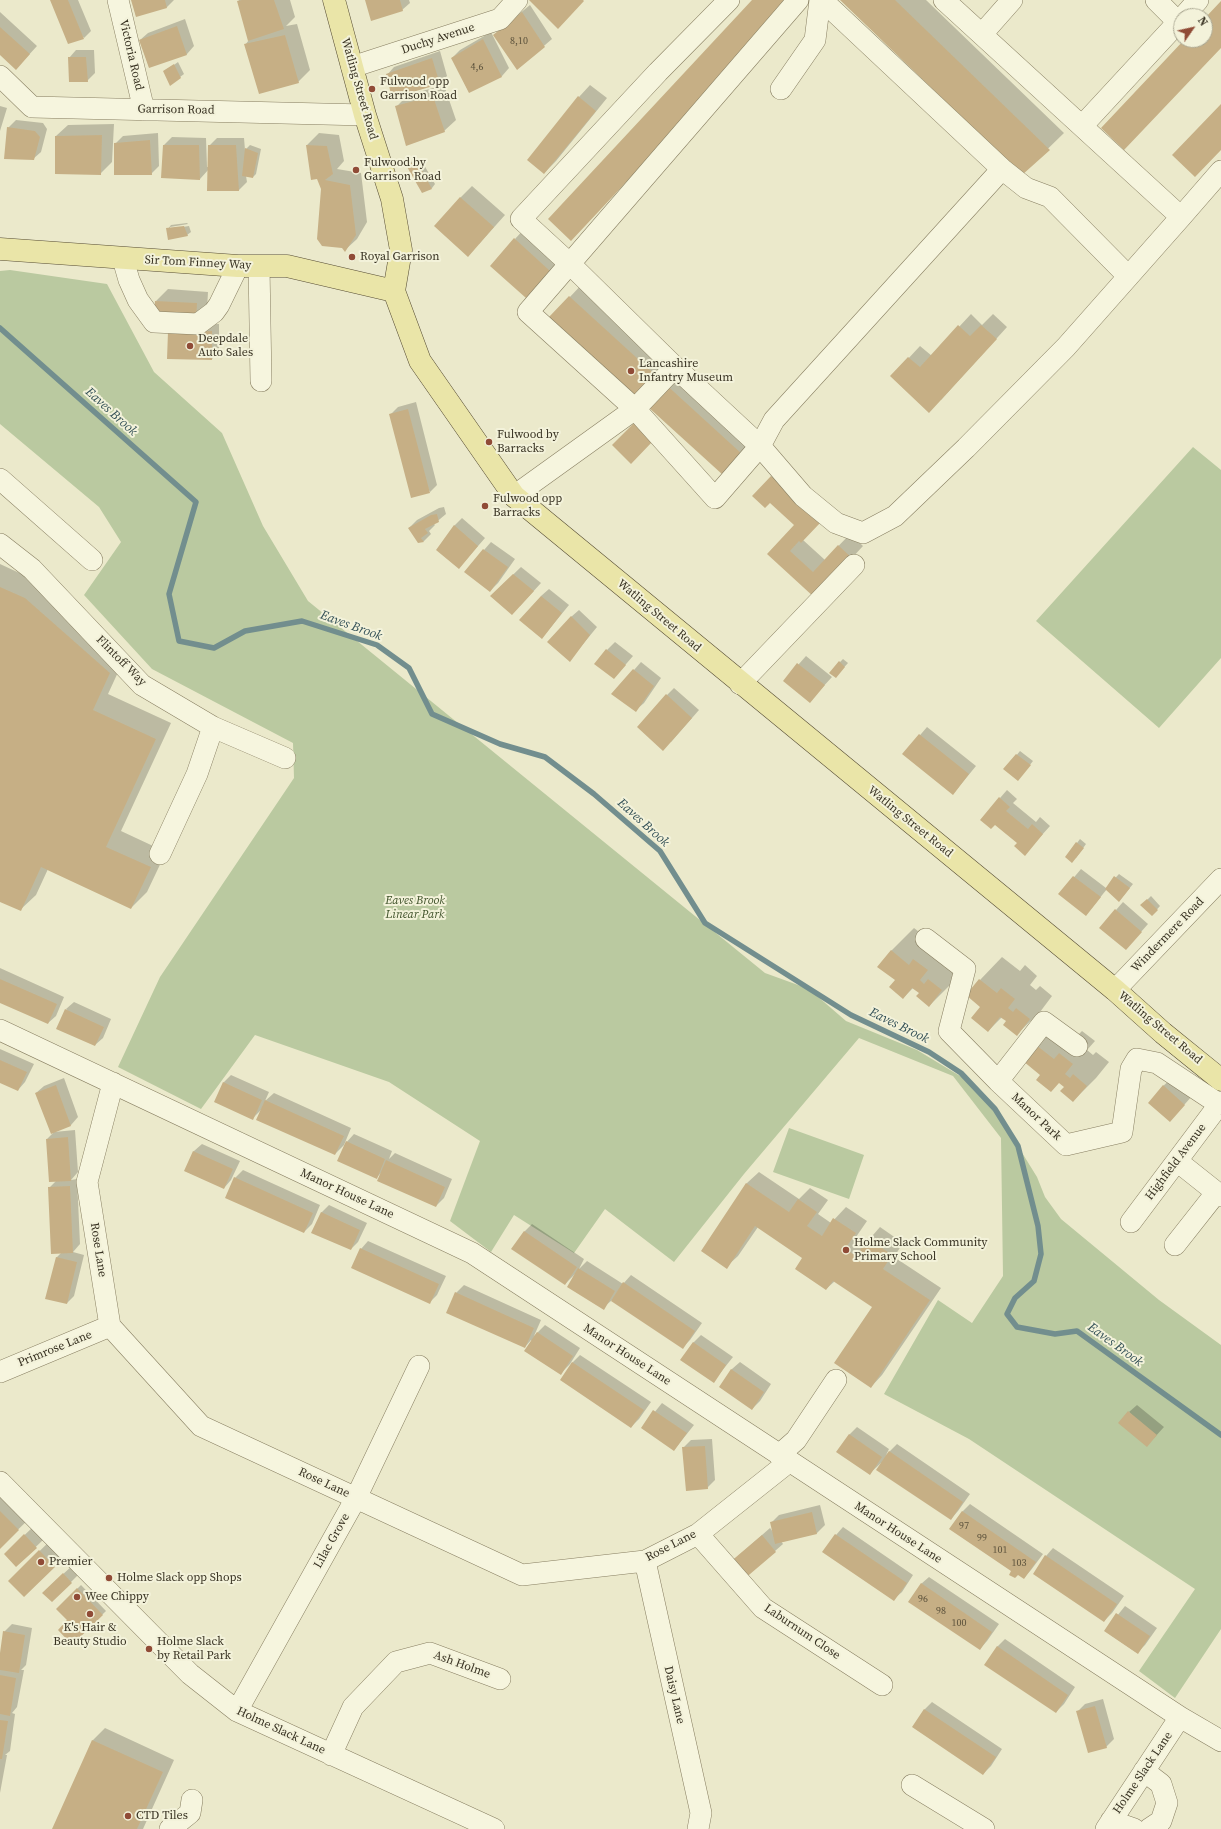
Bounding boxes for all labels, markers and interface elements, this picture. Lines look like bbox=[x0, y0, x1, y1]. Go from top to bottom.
north arrow bbox=[1173, 8, 1213, 48]
text: N bbox=[1194, 14, 1211, 29]
street label: Victoria Road bbox=[116, 18, 146, 92]
street label: Duchy Avenue bbox=[399, 20, 477, 58]
house number: 8,10 bbox=[510, 35, 528, 47]
street label: Watling Street Road bbox=[338, 36, 380, 142]
house number: 4,6 bbox=[471, 61, 483, 73]
place label: Fulwood opp Garrison Road bbox=[380, 75, 457, 103]
marker: Fulwood opp Garrison Road bbox=[367, 84, 377, 94]
street label: Garrison Road bbox=[137, 102, 215, 118]
place label: Fulwood by Garrison Road bbox=[364, 156, 441, 184]
marker: Fulwood by Garrison Road bbox=[351, 165, 361, 175]
place label: Royal Garrison bbox=[360, 250, 440, 264]
marker: Royal Garrison bbox=[347, 252, 357, 262]
street label: Sir Tom Finney Way bbox=[144, 253, 252, 273]
place label: Deepdale Auto Sales bbox=[198, 332, 253, 360]
marker: Deepdale Auto Sales bbox=[185, 341, 195, 351]
place label: Lancashire Infantry Museum bbox=[639, 357, 733, 385]
marker: Lancashire Infantry Museum bbox=[626, 366, 636, 376]
water label: Eaves Brook bbox=[82, 385, 140, 439]
place label: Fulwood by Barracks bbox=[497, 428, 559, 456]
marker: Fulwood by Barracks bbox=[484, 437, 494, 447]
place label: Fulwood opp Barracks bbox=[493, 492, 562, 520]
marker: Fulwood opp Barracks bbox=[480, 501, 490, 511]
street label: Watling Street Road bbox=[614, 577, 704, 655]
water label: Eaves Brook bbox=[318, 608, 384, 644]
street label: Flintoff Way bbox=[93, 633, 149, 689]
street label: Watling Street Road bbox=[865, 783, 955, 861]
water label: Eaves Brook bbox=[614, 796, 672, 850]
park label: Eaves Brook Linear Park bbox=[385, 894, 445, 922]
street label: Windermere Road bbox=[1129, 895, 1207, 975]
street label: Watling Street Road bbox=[1115, 989, 1205, 1067]
water label: Eaves Brook bbox=[867, 1005, 931, 1047]
street label: Manor Park bbox=[1008, 1090, 1064, 1144]
street label: Highfield Avenue bbox=[1143, 1121, 1209, 1203]
street label: Manor House Lane bbox=[298, 1166, 396, 1222]
street label: Rose Lane bbox=[87, 1222, 109, 1278]
place label: Holme Slack Community Primary School bbox=[854, 1236, 987, 1264]
marker: Holme Slack Community Primary School bbox=[841, 1245, 851, 1255]
water label: Eaves Brook bbox=[1084, 1320, 1146, 1370]
street label: Manor House Lane bbox=[580, 1321, 674, 1389]
street label: Primrose Lane bbox=[16, 1328, 94, 1370]
street label: Rose Lane bbox=[296, 1465, 352, 1501]
street label: Manor House Lane bbox=[851, 1499, 945, 1567]
street label: Lilac Grove bbox=[311, 1511, 353, 1571]
house number: 97 bbox=[959, 1520, 969, 1532]
street label: Rose Lane bbox=[643, 1527, 699, 1565]
house number: 99 bbox=[977, 1532, 987, 1544]
house number: 101 bbox=[993, 1544, 1007, 1556]
place label: Premier bbox=[49, 1555, 93, 1569]
marker: Premier bbox=[36, 1557, 46, 1567]
house number: 103 bbox=[1012, 1557, 1026, 1569]
place label: Holme Slack opp Shops bbox=[117, 1571, 242, 1585]
marker: Holme Slack opp Shops bbox=[104, 1573, 114, 1583]
place label: Wee Chippy bbox=[85, 1590, 149, 1604]
marker: Wee Chippy bbox=[72, 1592, 82, 1602]
house number: 96 bbox=[918, 1593, 928, 1605]
street label: Laburnum Close bbox=[761, 1601, 843, 1663]
house number: 98 bbox=[936, 1605, 946, 1617]
marker: K's Hair & Beauty Studio bbox=[85, 1609, 95, 1619]
house number: 100 bbox=[952, 1617, 966, 1629]
place label: K's Hair & Beauty Studio bbox=[53, 1621, 127, 1649]
place label: Holme Slack by Retail Park bbox=[157, 1635, 231, 1663]
marker: Holme Slack by Retail Park bbox=[144, 1644, 154, 1654]
street label: Ash Holme bbox=[432, 1648, 492, 1682]
street label: Daisy Lane bbox=[660, 1665, 688, 1725]
street label: Holme Slack Lane bbox=[234, 1704, 328, 1758]
street label: Holme Slack Lane bbox=[1110, 1729, 1176, 1817]
place label: CTD Tiles bbox=[136, 1809, 188, 1823]
marker: CTD Tiles bbox=[123, 1811, 133, 1821]

